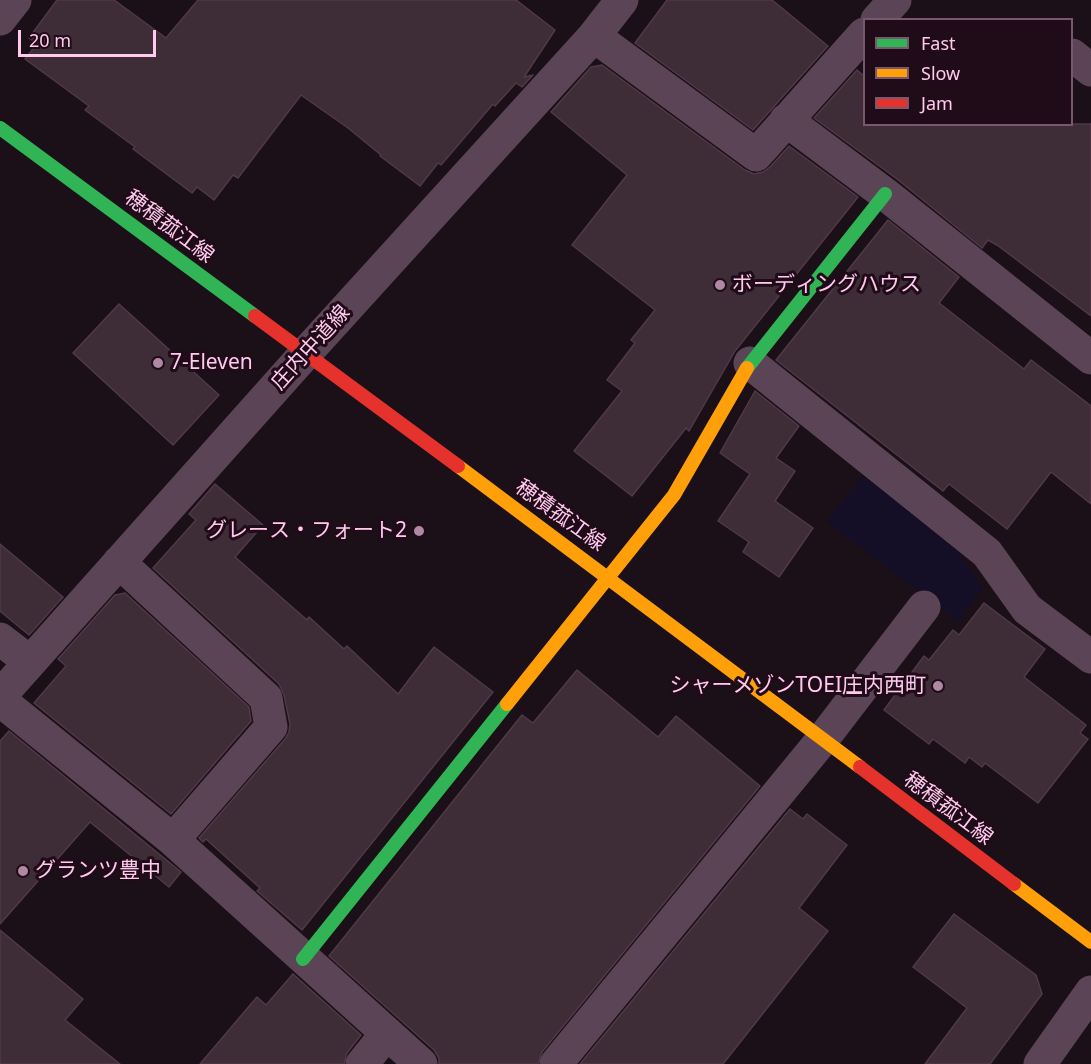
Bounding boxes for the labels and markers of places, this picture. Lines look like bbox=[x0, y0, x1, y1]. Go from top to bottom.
place label: ボーディングハウス bbox=[732, 272, 921, 298]
marker: ボーディングハウス bbox=[713, 278, 727, 292]
place label: 7-Eleven bbox=[170, 350, 253, 376]
marker: 7-Eleven bbox=[151, 356, 165, 370]
place label: グレース・フォート2 bbox=[206, 518, 407, 544]
marker: グレース・フォート2 bbox=[412, 524, 426, 538]
place label: シャーメゾンTOEI庄内西町 bbox=[670, 673, 926, 699]
marker: シャーメゾンTOEI庄内西町 bbox=[931, 679, 945, 693]
place label: グランツ豊中 bbox=[35, 858, 161, 884]
marker: グランツ豊中 bbox=[16, 864, 30, 878]

